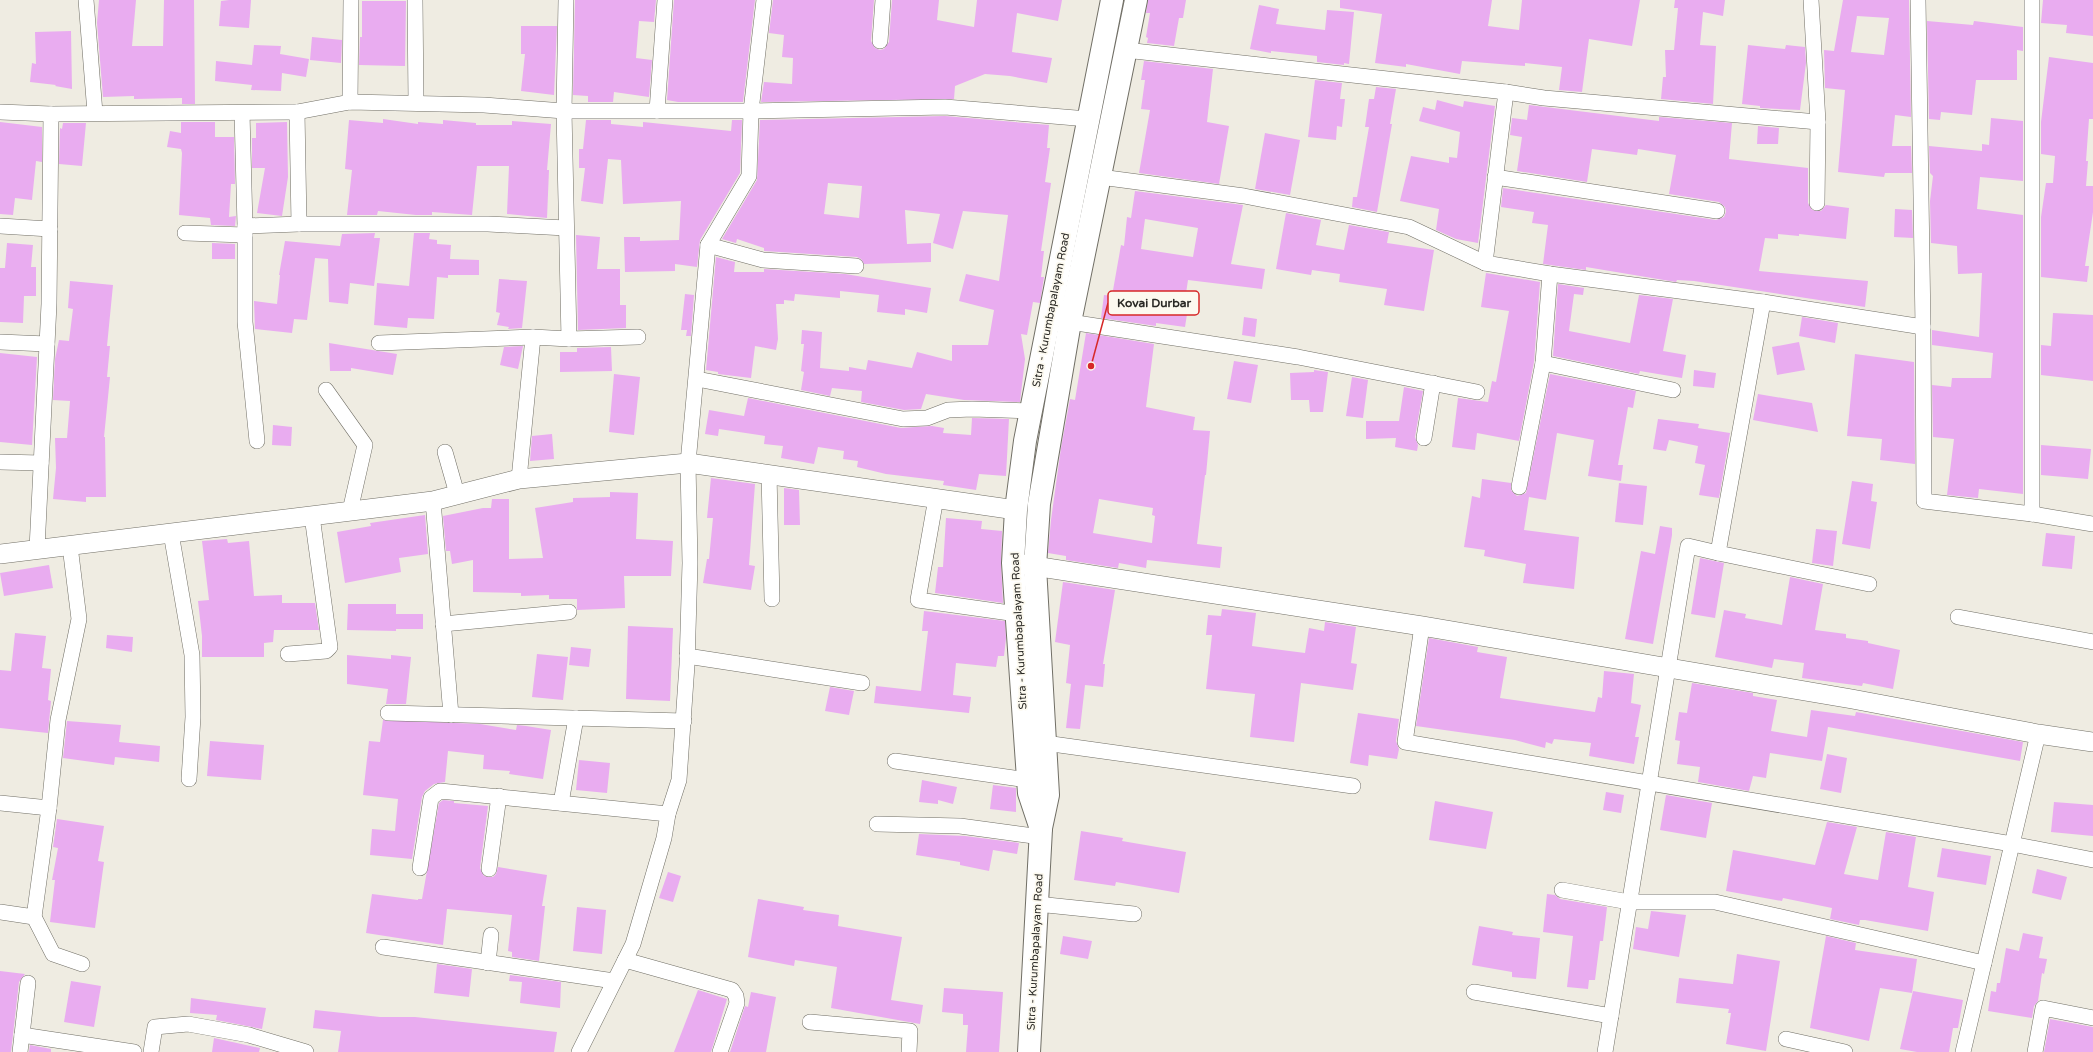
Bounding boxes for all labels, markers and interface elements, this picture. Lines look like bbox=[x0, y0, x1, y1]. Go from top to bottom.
street label: Sitra - Kurumbapalayam Road bbox=[1030, 232, 1072, 388]
callout: Kovai Durbar bbox=[1108, 291, 1199, 315]
text: Kovai Durbar bbox=[1117, 296, 1191, 310]
street label: Sitra - Kurumbapalayam Road bbox=[1008, 552, 1030, 710]
street label: Sitra - Kurumbapalayam Road bbox=[1024, 873, 1046, 1031]

